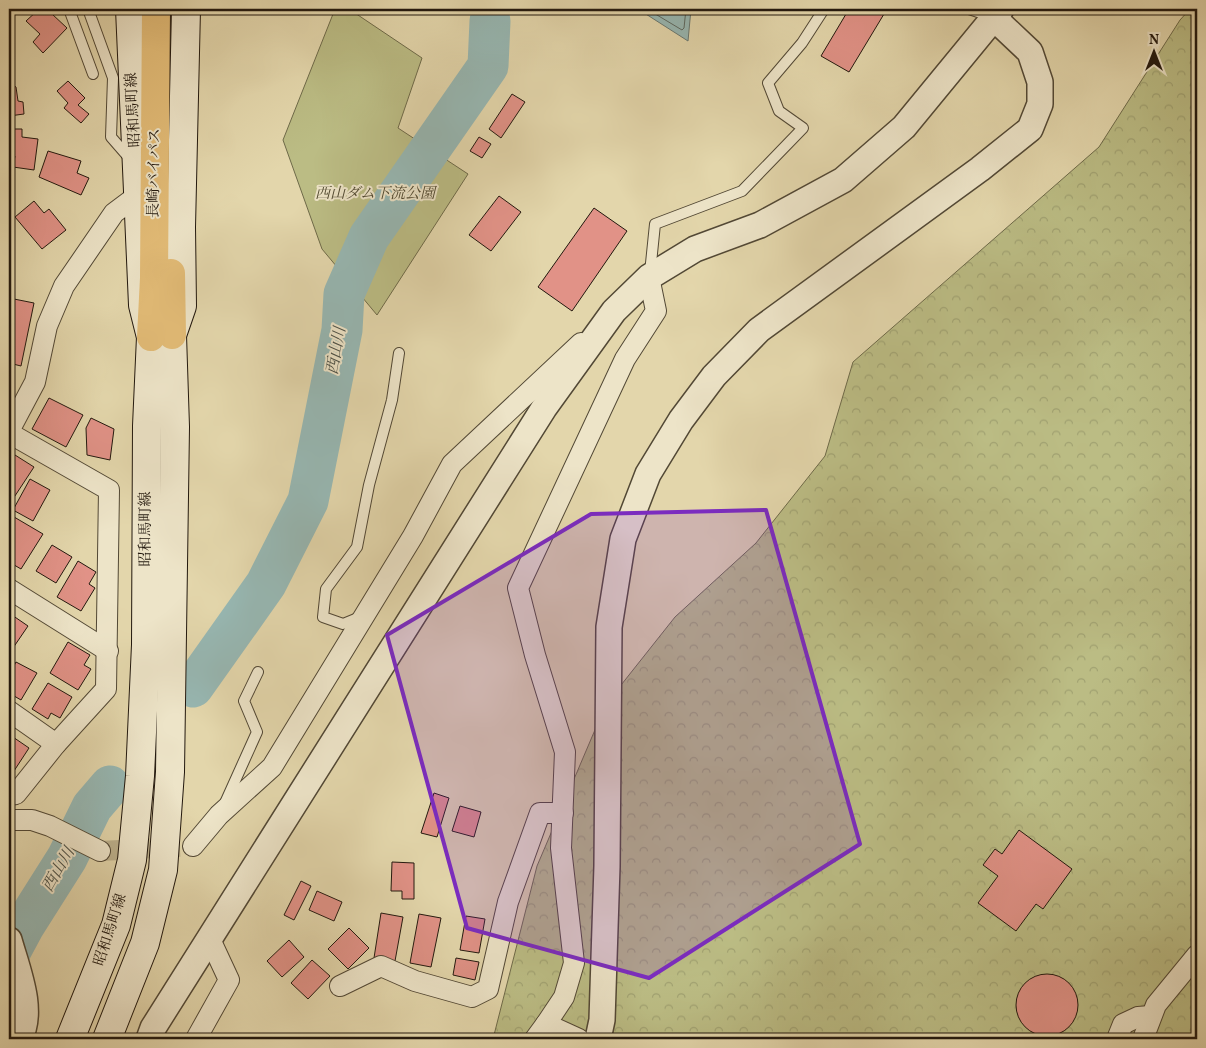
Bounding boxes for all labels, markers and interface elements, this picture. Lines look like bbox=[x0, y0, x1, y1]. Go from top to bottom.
north arrow bbox=[1128, 28, 1178, 78]
text: N bbox=[1149, 31, 1159, 50]
street label: 昭和馬町線 bbox=[122, 72, 146, 148]
street label: 長崎バイパス bbox=[144, 128, 166, 218]
park label: 西山ダム下流公園 bbox=[315, 184, 438, 205]
water label: 西山川 bbox=[322, 323, 352, 377]
street label: 昭和馬町線 bbox=[136, 491, 157, 567]
water label: 西山川 bbox=[37, 842, 82, 896]
street label: 昭和馬町線 bbox=[89, 891, 133, 969]

